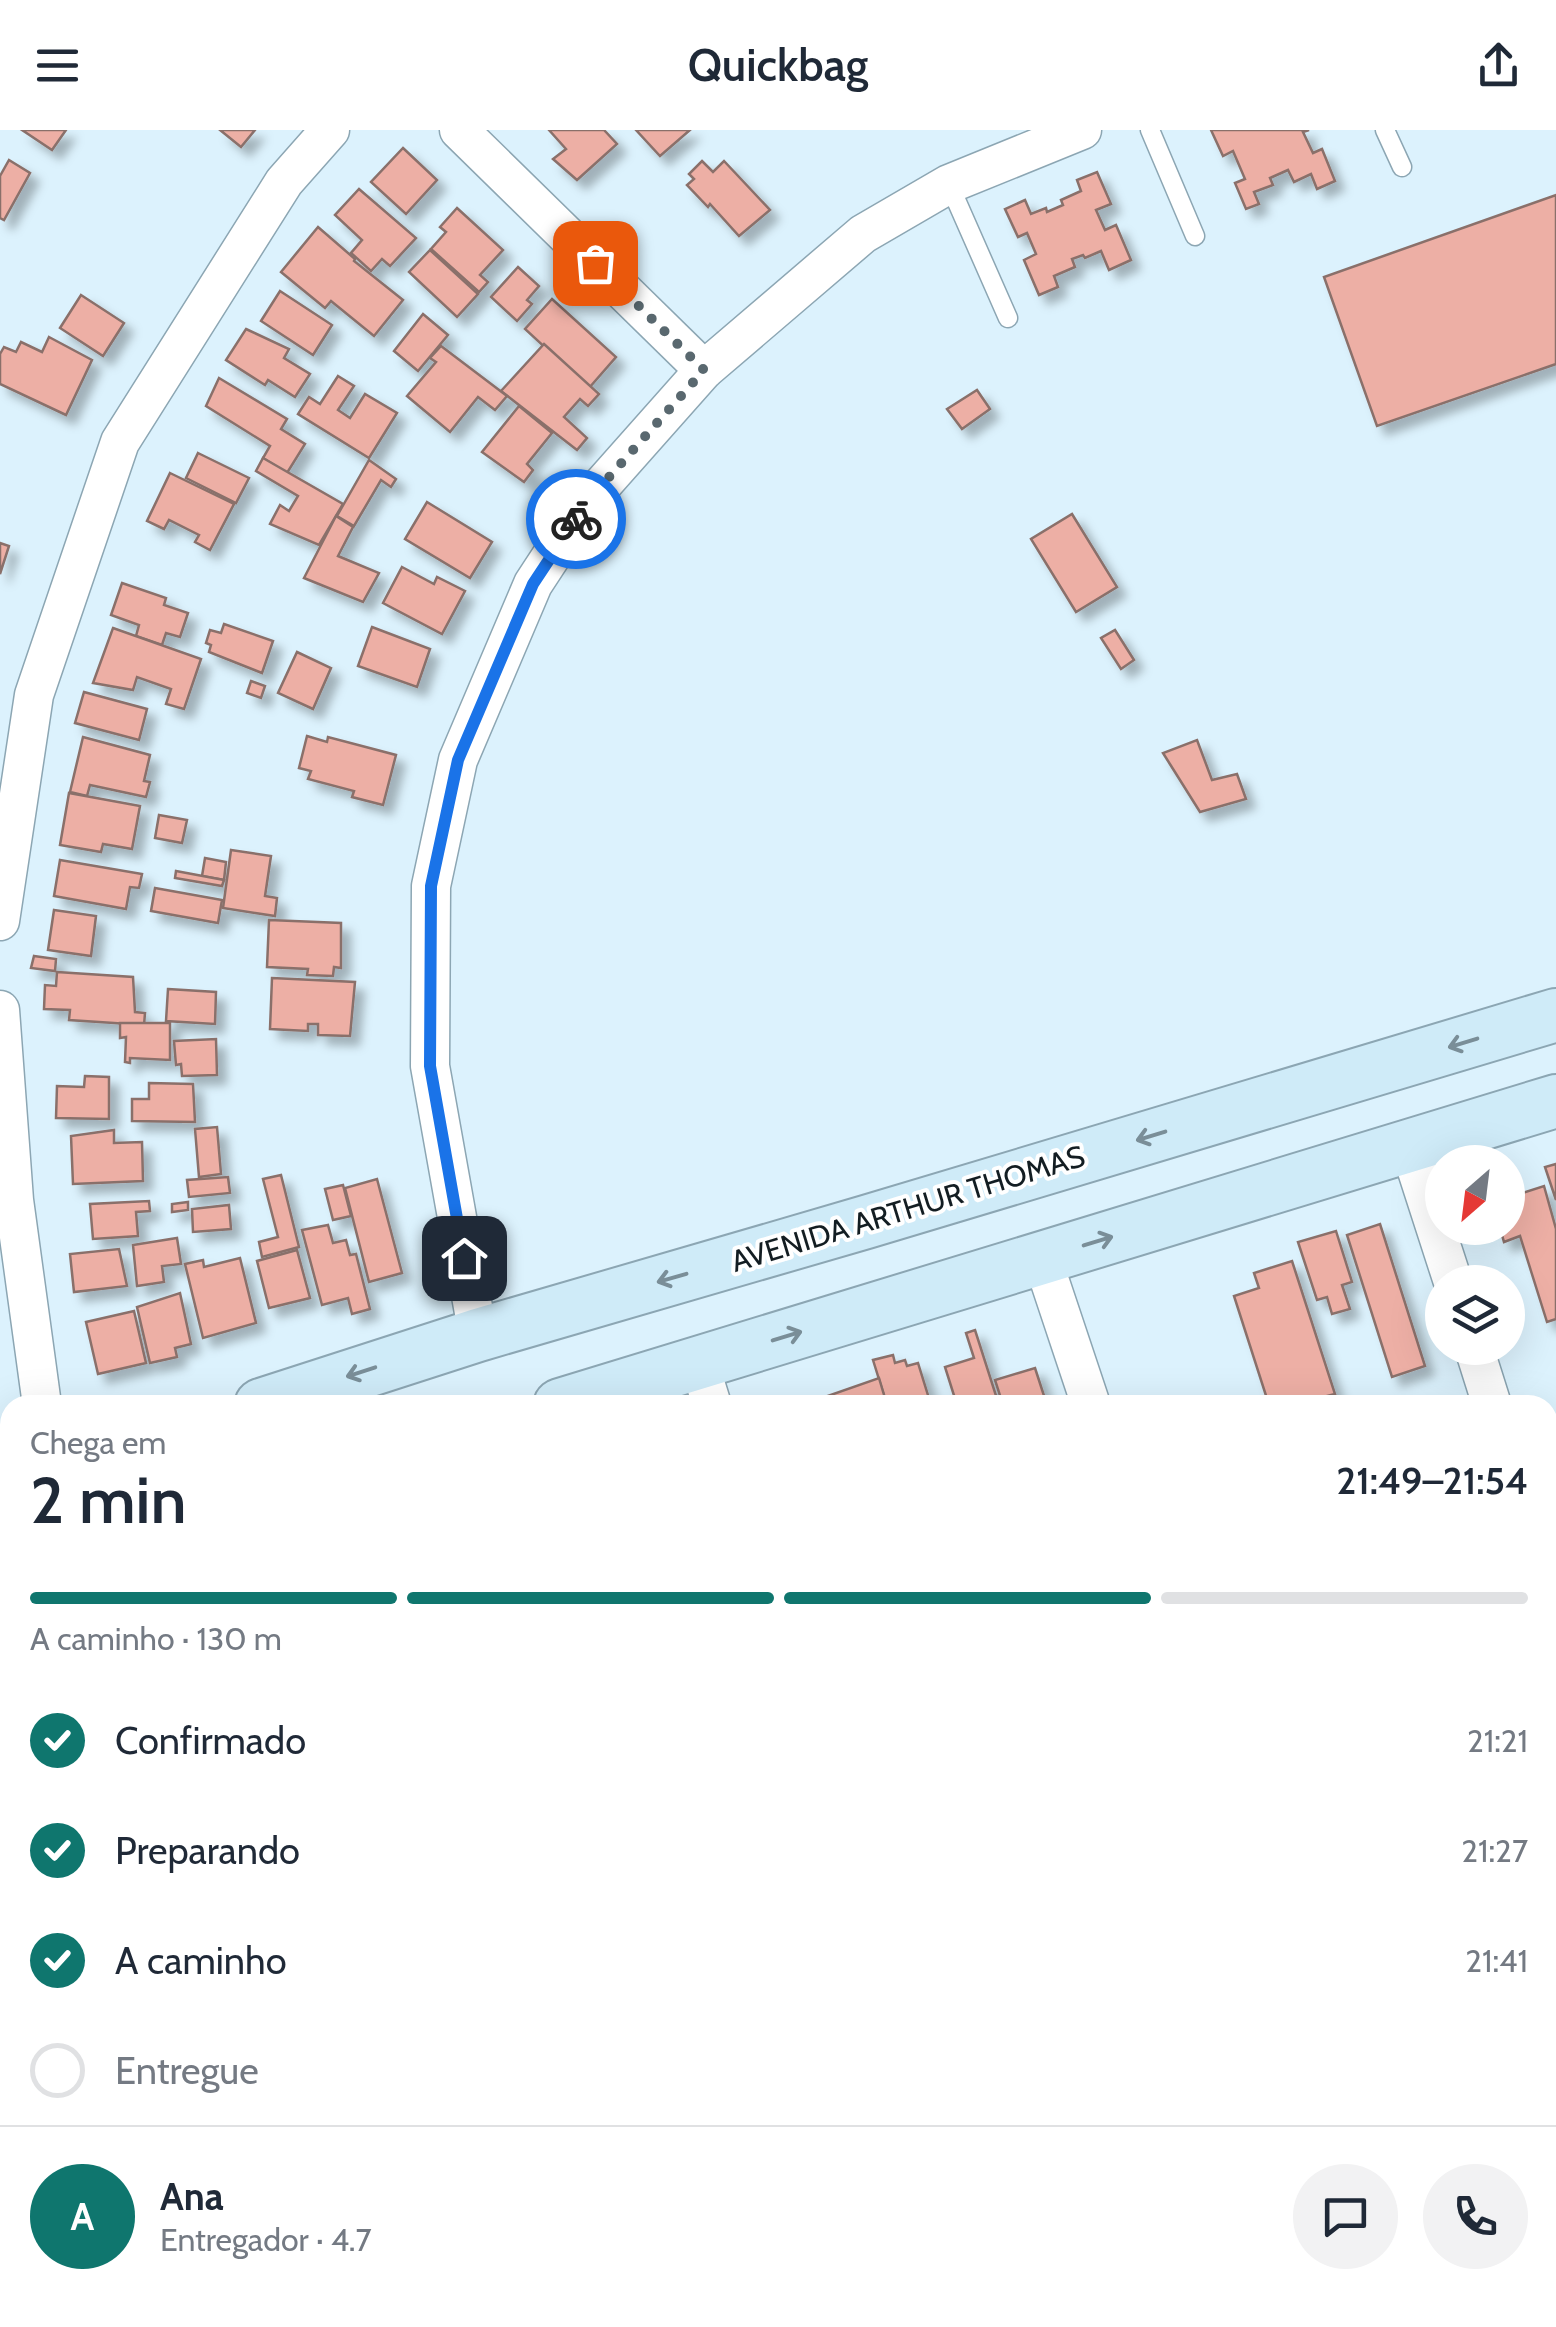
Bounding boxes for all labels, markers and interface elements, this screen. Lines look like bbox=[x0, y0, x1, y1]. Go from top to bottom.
icon: menu bbox=[30, 38, 85, 93]
text: Quickbag bbox=[688, 38, 868, 92]
icon: share bbox=[1471, 38, 1526, 93]
pin bbox=[553, 221, 638, 306]
icon: bag bbox=[568, 236, 623, 291]
courier bbox=[526, 469, 626, 569]
icon: bike bbox=[549, 492, 604, 547]
one-way arrow bbox=[1447, 1035, 1479, 1053]
one-way arrow bbox=[1136, 1128, 1168, 1146]
street label: AVENIDA ARTHUR THOMAS bbox=[727, 1137, 1089, 1280]
north arrow bbox=[1425, 1145, 1525, 1245]
map controls bbox=[1425, 1145, 1525, 1365]
pin bbox=[422, 1216, 507, 1301]
icon: home bbox=[437, 1231, 492, 1286]
one-way arrow bbox=[1082, 1231, 1113, 1249]
button: layers bbox=[1425, 1265, 1525, 1365]
one-way arrow bbox=[657, 1270, 688, 1289]
one-way arrow bbox=[771, 1326, 803, 1344]
one-way arrow bbox=[346, 1365, 377, 1383]
text: Chega em bbox=[30, 1423, 166, 1462]
text: 21:49–21:54 bbox=[1336, 1457, 1528, 1504]
text: 2 min bbox=[30, 1460, 187, 1539]
text: A caminho · 130 m bbox=[30, 1619, 282, 1658]
icon: check bbox=[30, 1713, 85, 1768]
text: Confirmado bbox=[115, 1717, 306, 1764]
text: 21:21 bbox=[1467, 1721, 1528, 1760]
icon: check bbox=[30, 1823, 85, 1878]
text: Preparando bbox=[115, 1827, 300, 1874]
text: 21:27 bbox=[1461, 1831, 1528, 1870]
icon: check bbox=[30, 1933, 85, 1988]
text: A caminho bbox=[115, 1937, 287, 1984]
text: 21:41 bbox=[1465, 1941, 1528, 1980]
text: Entregue bbox=[115, 2047, 259, 2094]
button: chat bbox=[1293, 2164, 1398, 2269]
button: phone bbox=[1423, 2164, 1528, 2269]
text: Ana bbox=[160, 2173, 224, 2220]
text: A bbox=[71, 2193, 94, 2240]
text: Entregador · 4.7 bbox=[160, 2220, 372, 2259]

